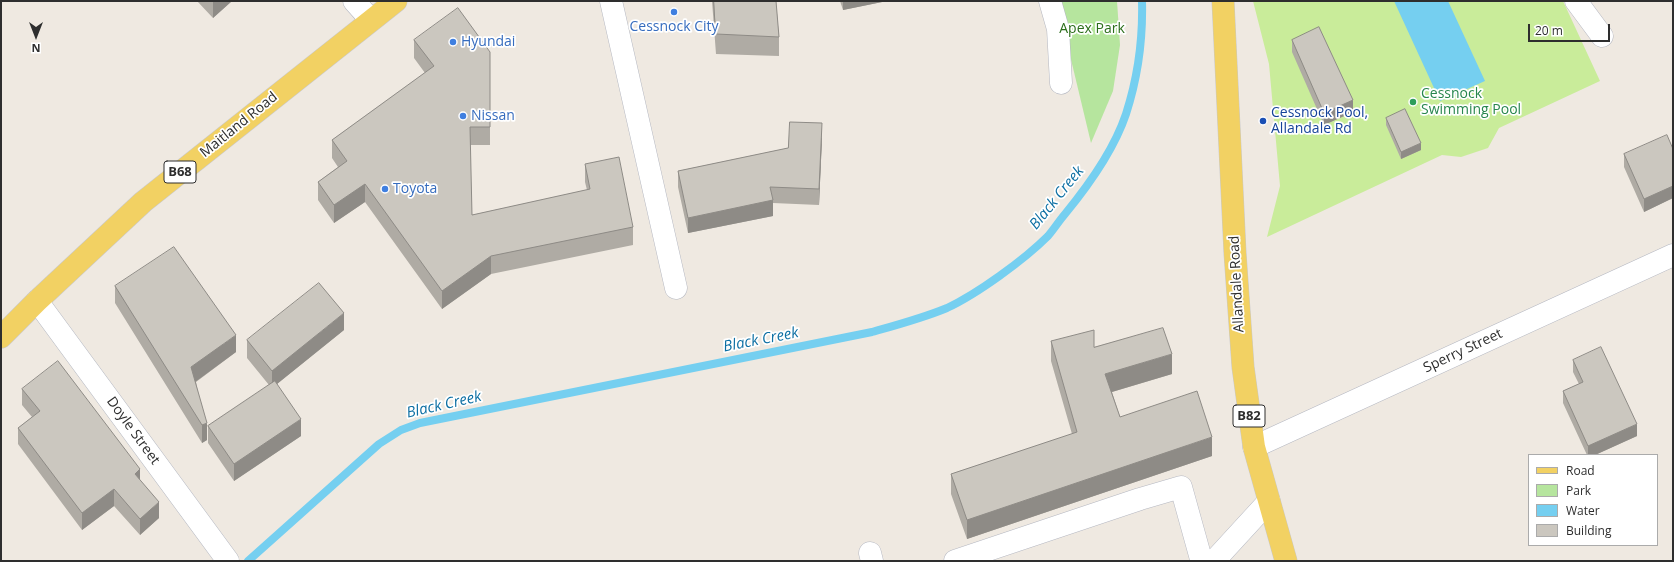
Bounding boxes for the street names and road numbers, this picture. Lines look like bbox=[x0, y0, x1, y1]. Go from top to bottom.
street label: Maitland Road bbox=[197, 89, 281, 161]
road number: B68 bbox=[164, 161, 196, 183]
street label: Allandale Road bbox=[1226, 235, 1248, 333]
street label: Sperry Street bbox=[1421, 325, 1505, 377]
street label: Doyle Street bbox=[103, 394, 163, 468]
road number: B82 bbox=[1233, 405, 1265, 427]

